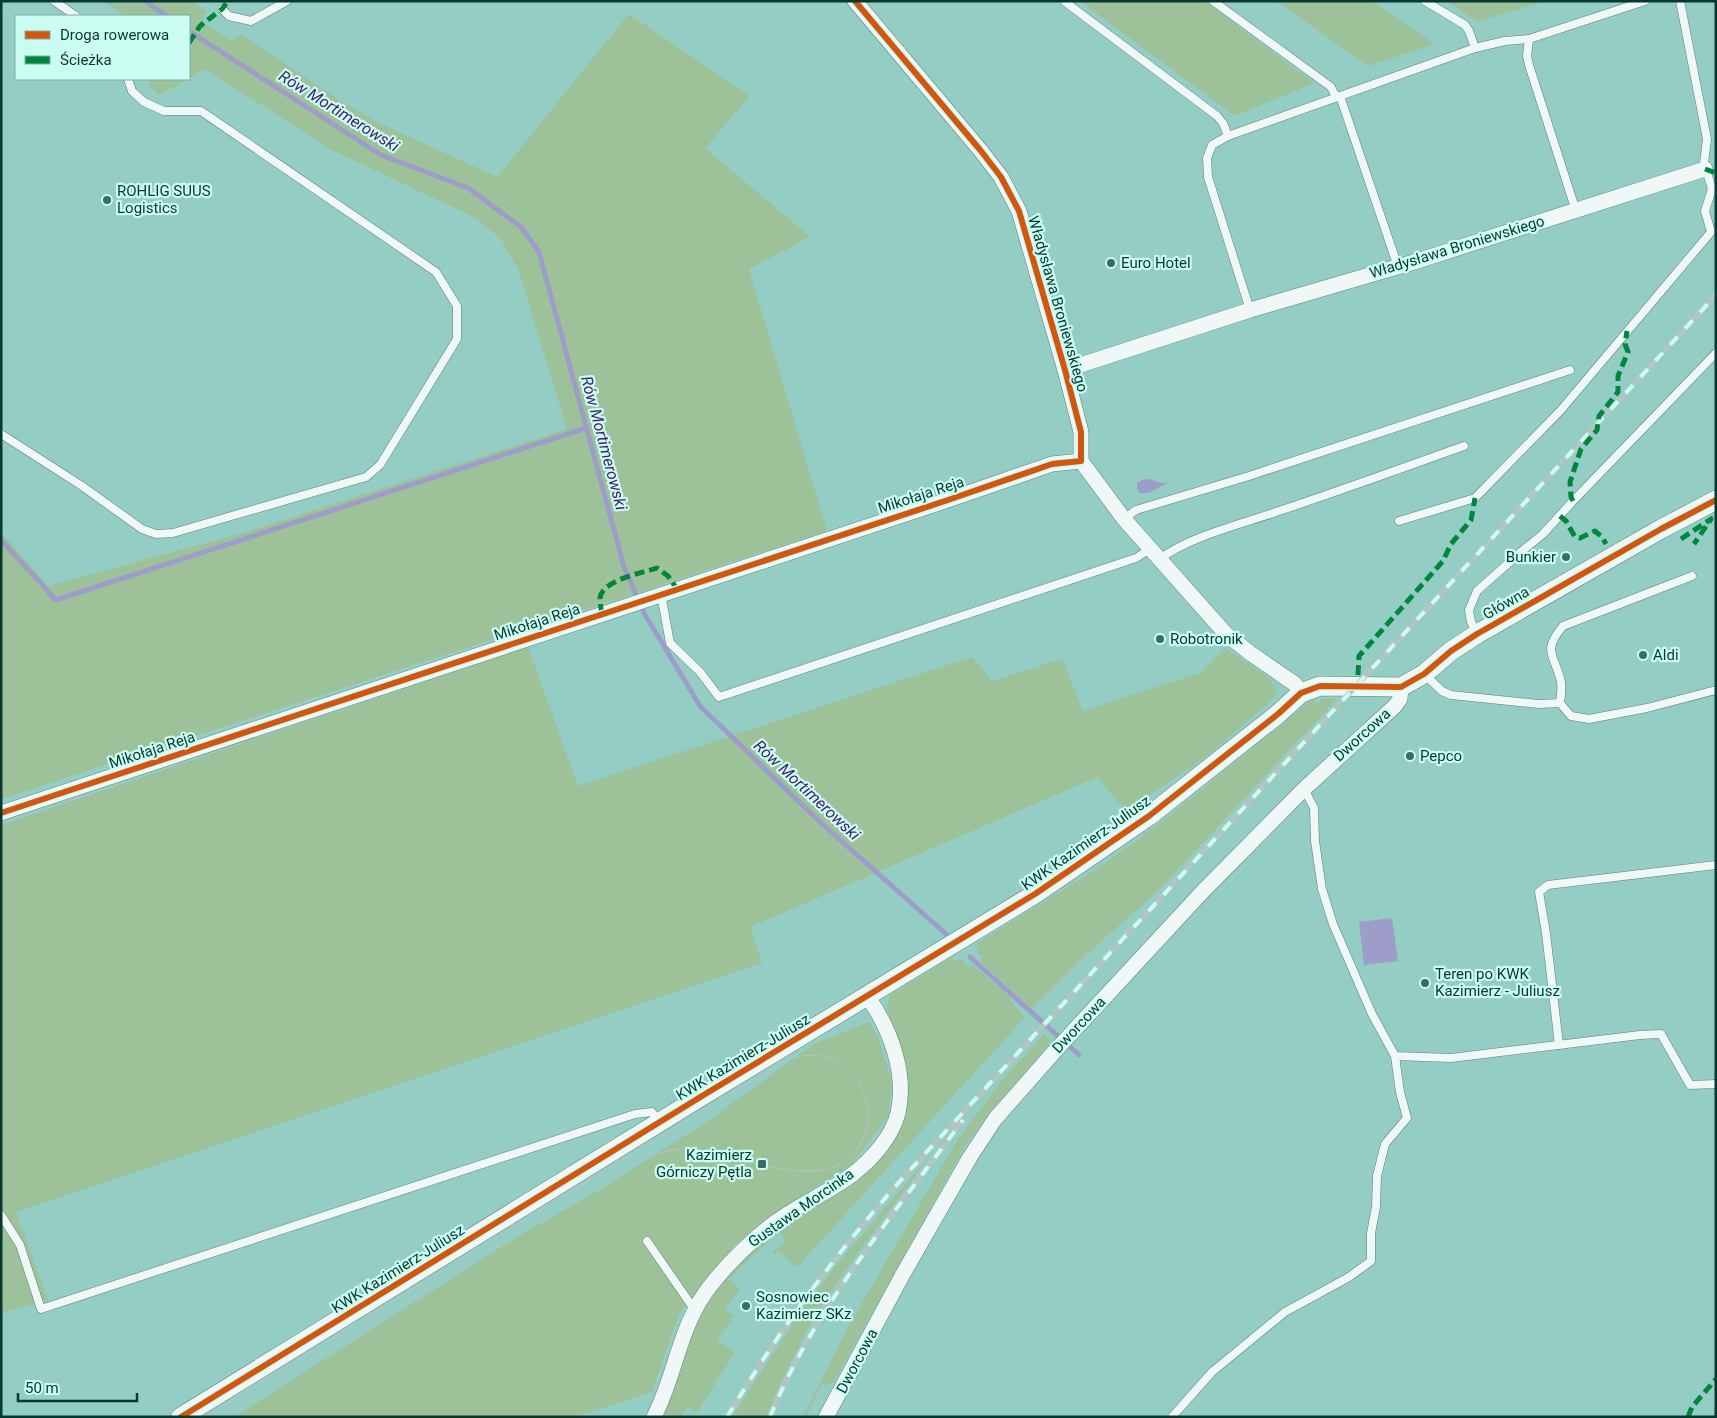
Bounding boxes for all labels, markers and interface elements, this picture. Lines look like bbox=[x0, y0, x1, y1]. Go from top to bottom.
legend bbox=[15, 15, 190, 80]
text: Droga rowerowa bbox=[60, 26, 169, 44]
text: Ścieżka bbox=[60, 51, 112, 69]
water label: Rów Mortimerowski bbox=[275, 66, 403, 156]
place label: ROHLIG SUUS Logistics bbox=[117, 182, 211, 217]
marker: ROHLIG SUUS Logistics bbox=[101, 194, 113, 206]
street label: Władysława Broniewskiego bbox=[1367, 212, 1547, 282]
street label: Władysława Broniewskiego bbox=[1024, 214, 1092, 394]
place label: Euro Hotel bbox=[1121, 254, 1191, 272]
marker: Euro Hotel bbox=[1105, 257, 1117, 269]
water label: Rów Mortimerowski bbox=[577, 374, 631, 512]
street label: Mikołaja Reja bbox=[876, 473, 966, 517]
place label: Bunkier bbox=[1506, 548, 1556, 566]
marker: Bunkier bbox=[1560, 551, 1572, 563]
street label: Główna bbox=[1480, 583, 1532, 623]
street label: Mikołaja Reja bbox=[492, 600, 582, 644]
place label: Robotronik bbox=[1170, 630, 1243, 648]
marker: Robotronik bbox=[1154, 633, 1166, 645]
place label: Aldi bbox=[1653, 646, 1679, 664]
marker: Aldi bbox=[1637, 649, 1649, 661]
street label: Dworcowa bbox=[1330, 705, 1394, 765]
street label: Mikołaja Reja bbox=[107, 728, 197, 772]
water label: Rów Mortimerowski bbox=[750, 736, 864, 844]
place label: Pepco bbox=[1420, 747, 1462, 765]
marker: Pepco bbox=[1404, 750, 1416, 762]
street label: KWK Kazimierz-Juliusz bbox=[1018, 792, 1154, 894]
place label: Teren po KWK Kazimierz - Juliusz bbox=[1435, 965, 1560, 1000]
marker: Teren po KWK Kazimierz - Juliusz bbox=[1419, 977, 1431, 989]
street label: Dworcowa bbox=[1048, 993, 1110, 1057]
street label: KWK Kazimierz-Juliusz bbox=[673, 1010, 813, 1104]
place label: Kazimierz Górniczy Pętla bbox=[656, 1146, 752, 1181]
marker: Kazimierz Górniczy Pętla bbox=[756, 1158, 768, 1170]
street label: Gustawa Morcinka bbox=[745, 1165, 857, 1251]
street label: KWK Kazimierz-Juliusz bbox=[328, 1221, 468, 1317]
place label: Sosnowiec Kazimierz SKz bbox=[756, 1288, 851, 1323]
marker: Sosnowiec Kazimierz SKz bbox=[740, 1300, 752, 1312]
street label: Dworcowa bbox=[833, 1326, 881, 1396]
scale bar bbox=[18, 1370, 136, 1402]
text: 50 m bbox=[25, 1379, 59, 1397]

